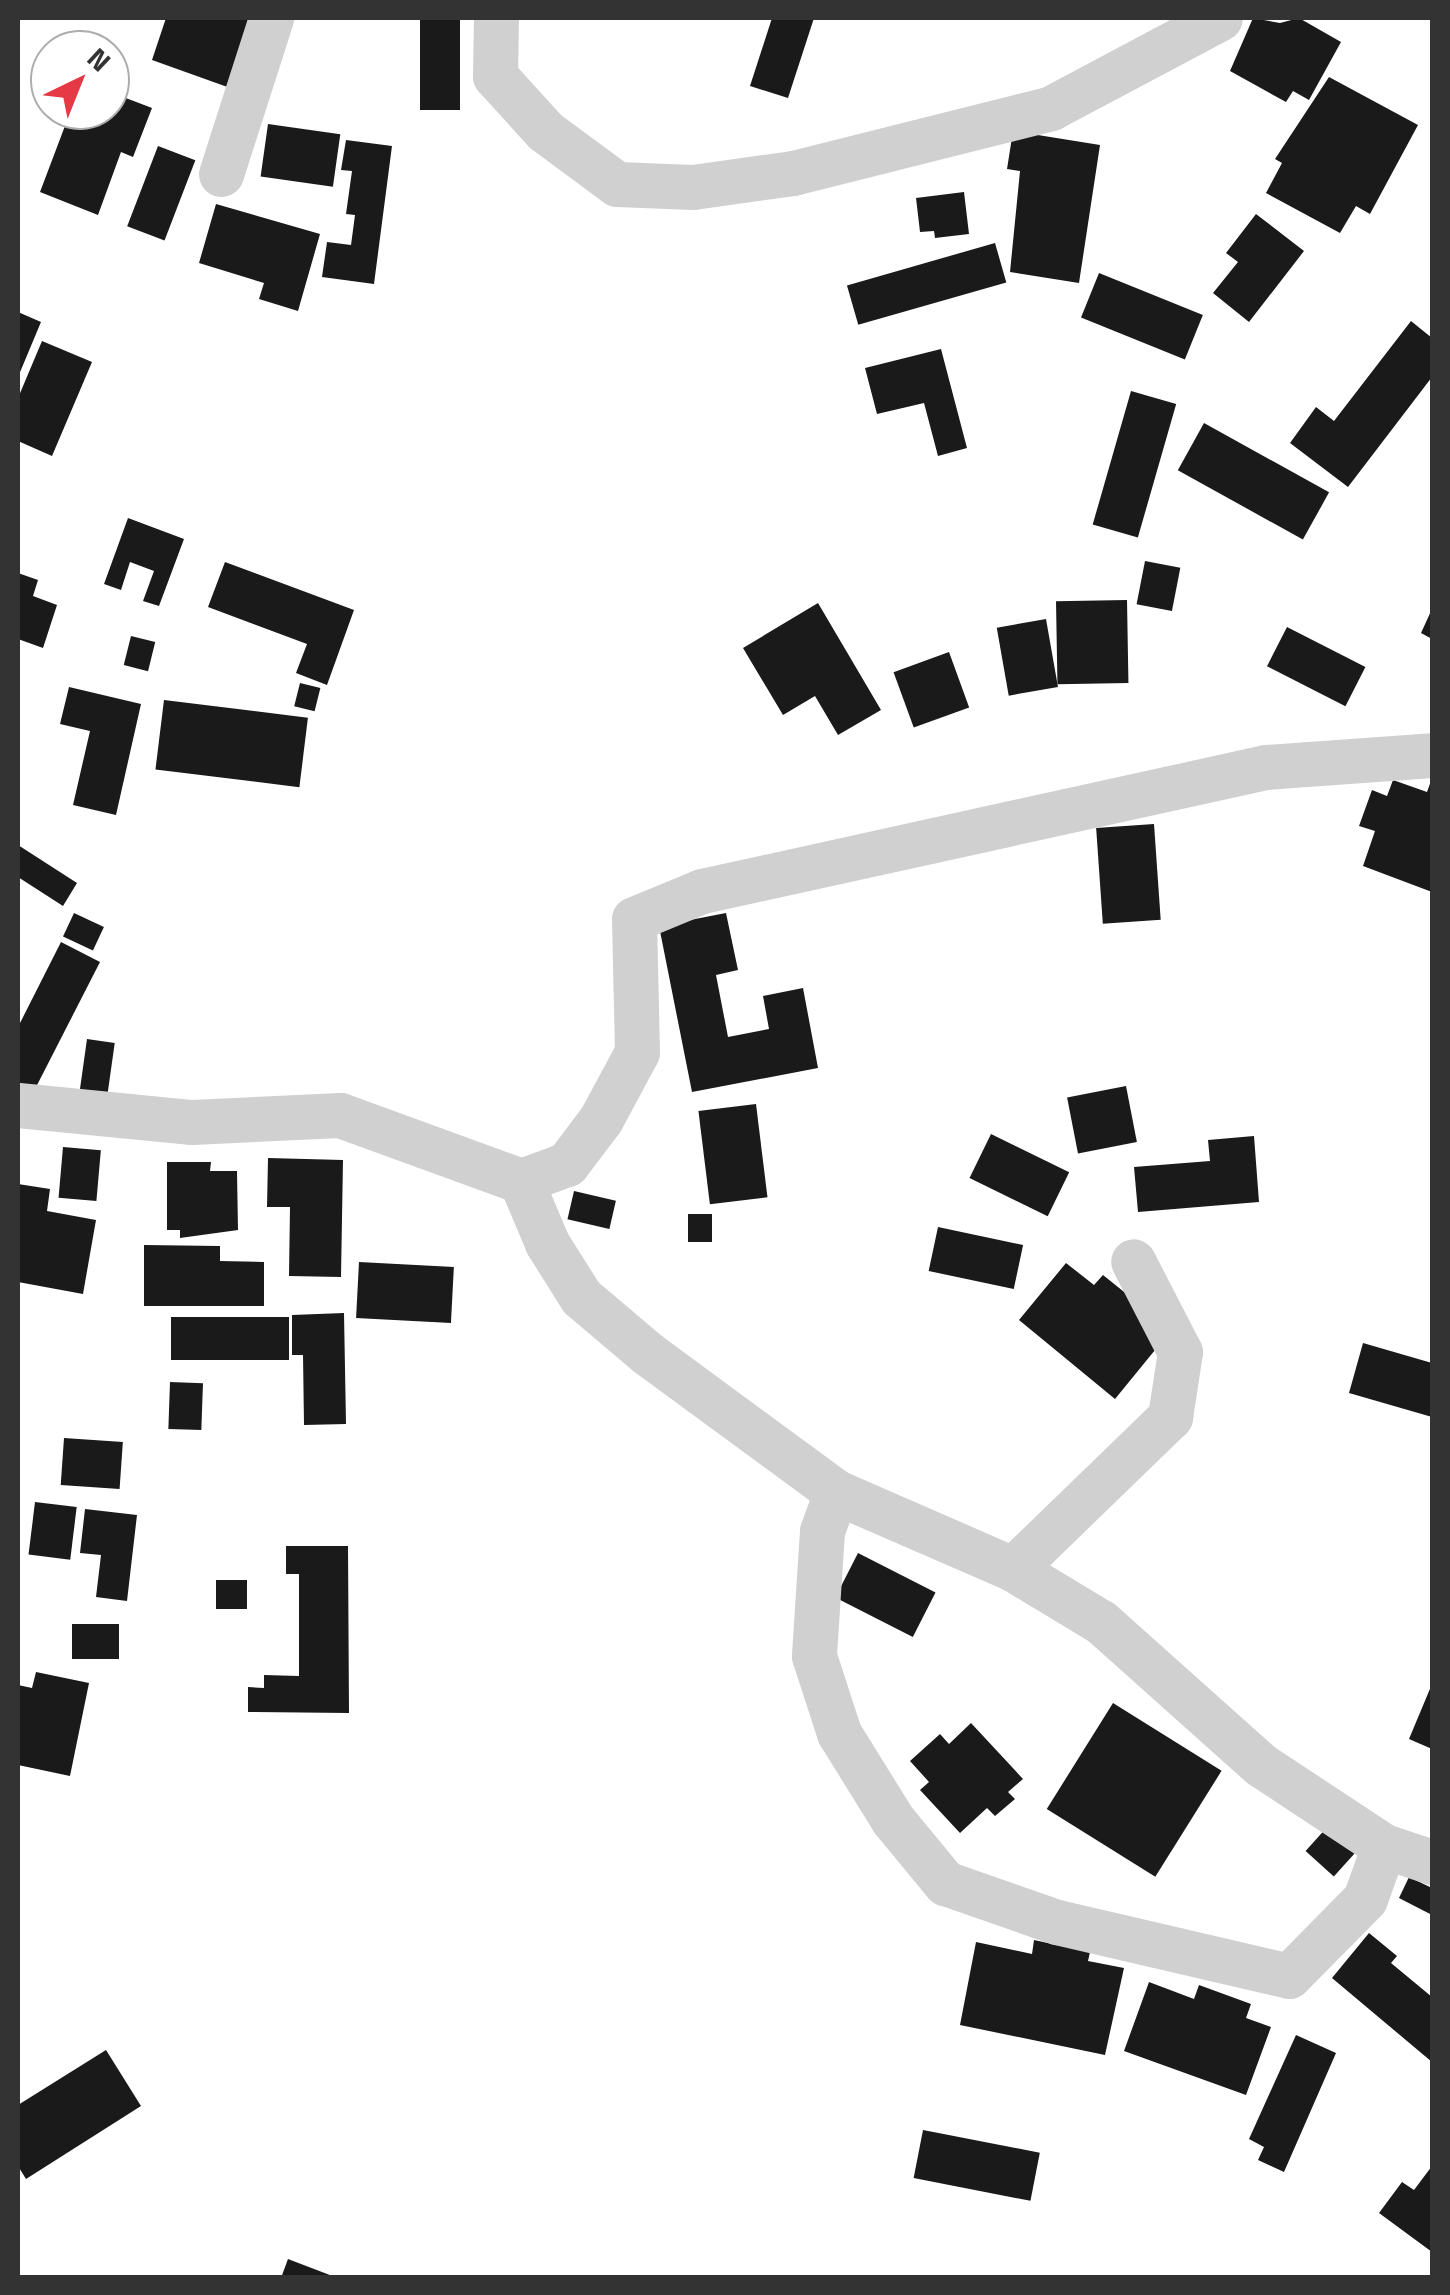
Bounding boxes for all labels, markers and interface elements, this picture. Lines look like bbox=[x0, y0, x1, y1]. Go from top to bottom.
north arrow bbox=[30, 30, 130, 130]
text: N bbox=[78, 37, 121, 81]

